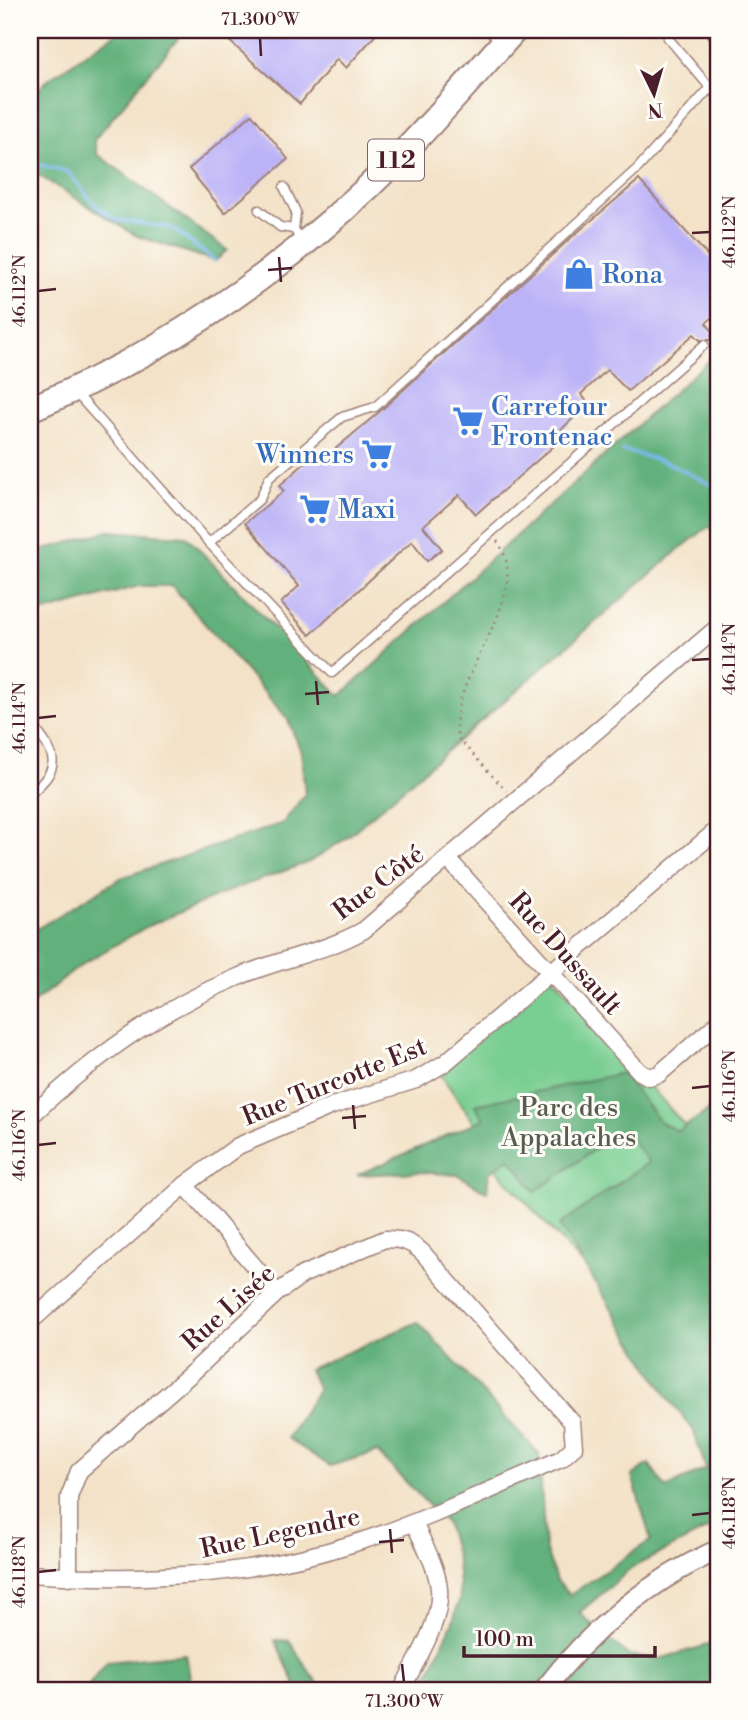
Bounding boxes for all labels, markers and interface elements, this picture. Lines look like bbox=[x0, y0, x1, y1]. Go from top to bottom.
text: 71.300°W bbox=[221, 8, 300, 31]
north arrow bbox=[618, 60, 688, 130]
text: N bbox=[647, 97, 664, 123]
road number: 112 bbox=[368, 140, 424, 180]
text: 46.112°N bbox=[718, 195, 741, 268]
text: 46.112°N bbox=[8, 254, 31, 327]
shop icon: Rona bbox=[562, 257, 596, 291]
place label: Rona bbox=[602, 259, 664, 291]
place label: Carrefour Frontenac bbox=[491, 391, 613, 453]
supermarket icon: Carrefour Frontenac bbox=[451, 404, 485, 438]
supermarket icon: Winners bbox=[360, 437, 394, 471]
place label: Winners bbox=[255, 439, 354, 471]
supermarket icon: Maxi bbox=[298, 492, 332, 526]
place label: Maxi bbox=[338, 494, 396, 526]
text: 46.114°N bbox=[718, 622, 741, 695]
text: 46.114°N bbox=[8, 681, 31, 754]
street label: Rue Côté bbox=[327, 838, 430, 927]
street label: Rue Dussault bbox=[502, 886, 629, 1022]
street label: Rue Turcotte Est bbox=[237, 1030, 431, 1134]
text: 46.116°N bbox=[718, 1049, 741, 1122]
park label: Parc des Appalaches bbox=[501, 1092, 636, 1154]
text: 46.116°N bbox=[8, 1108, 31, 1181]
street label: Rue Lisée bbox=[175, 1257, 282, 1358]
text: 46.118°N bbox=[718, 1476, 741, 1549]
street label: Rue Legendre bbox=[197, 1500, 363, 1566]
text: 46.118°N bbox=[8, 1535, 31, 1608]
scale bar bbox=[464, 1615, 655, 1659]
text: 100 m bbox=[475, 1627, 534, 1653]
text: 71.300°W bbox=[365, 1690, 444, 1713]

